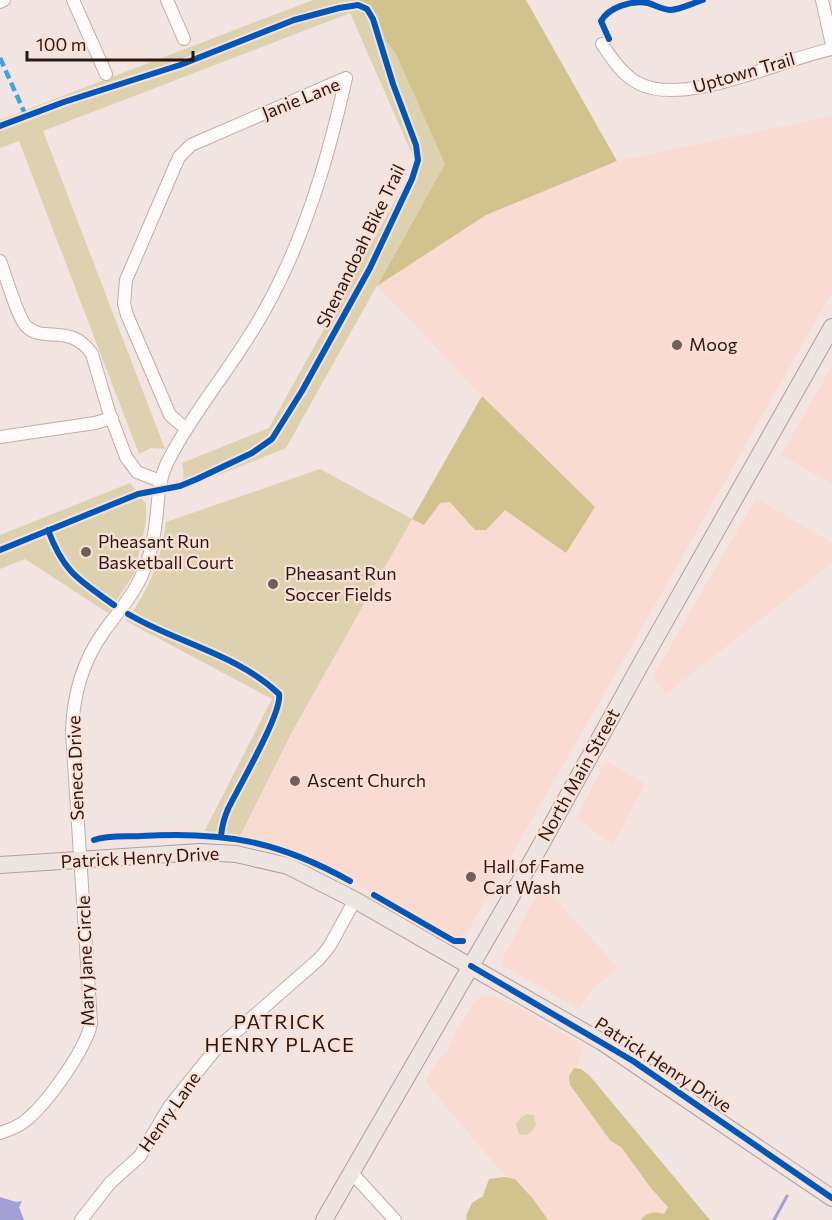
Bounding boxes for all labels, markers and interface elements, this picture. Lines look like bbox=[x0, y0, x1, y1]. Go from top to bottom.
scale bar bbox=[27, 24, 194, 62]
text: 100 m bbox=[36, 33, 86, 55]
street label: Uptown Trail bbox=[690, 47, 797, 97]
street label: Janie Lane bbox=[258, 73, 343, 124]
street label: Shenandoah Bike Trail bbox=[311, 160, 409, 331]
place label: Moog bbox=[689, 333, 738, 355]
marker: Moog bbox=[670, 338, 684, 352]
place label: Pheasant Run Basketball Court bbox=[98, 530, 234, 573]
marker: Pheasant Run Basketball Court bbox=[79, 545, 93, 559]
place label: Pheasant Run Soccer Fields bbox=[285, 562, 397, 605]
marker: Pheasant Run Soccer Fields bbox=[266, 577, 280, 591]
street label: North Main Street bbox=[533, 704, 624, 845]
street label: Seneca Drive bbox=[62, 715, 88, 821]
place label: Ascent Church bbox=[307, 769, 426, 791]
marker: Ascent Church bbox=[288, 774, 302, 788]
street label: Patrick Henry Drive bbox=[60, 842, 220, 872]
place label: Hall of Fame Car Wash bbox=[483, 855, 584, 898]
marker: Hall of Fame Car Wash bbox=[464, 870, 478, 884]
street label: Mary Jane Circle bbox=[72, 895, 98, 1027]
district label: PATRICK HENRY PLACE bbox=[205, 1009, 355, 1056]
street label: Patrick Henry Drive bbox=[591, 1012, 736, 1117]
street label: Henry Lane bbox=[134, 1067, 205, 1156]

